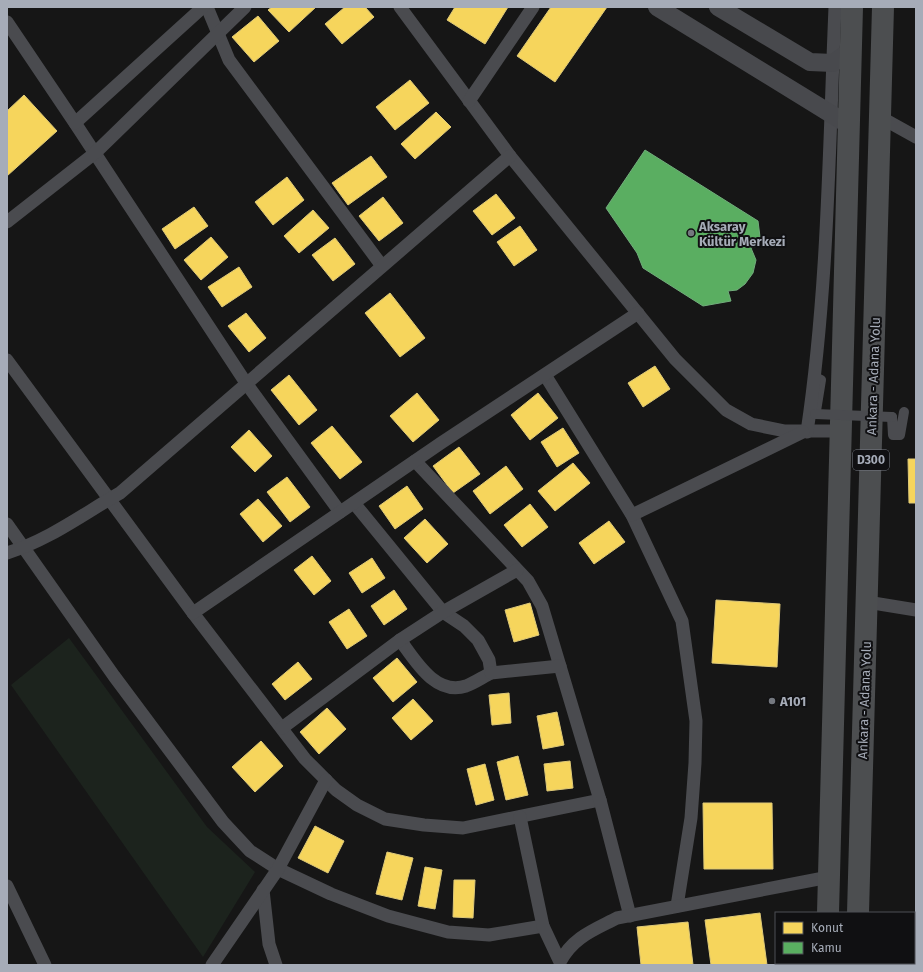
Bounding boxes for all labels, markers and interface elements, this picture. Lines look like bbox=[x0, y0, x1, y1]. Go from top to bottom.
place label: Aksaray Kültür Merkezi bbox=[698, 219, 786, 249]
marker: Aksaray Kültür Merkezi bbox=[686, 228, 696, 238]
street label: Ankara - Adana Yolu bbox=[864, 317, 883, 435]
road number: D300 bbox=[853, 450, 889, 470]
street label: Ankara - Adana Yolu bbox=[855, 641, 874, 759]
place label: A101 bbox=[779, 694, 806, 709]
marker: A101 bbox=[767, 696, 777, 706]
legend bbox=[775, 912, 915, 964]
text: Konut bbox=[811, 921, 844, 935]
text: Kamu bbox=[811, 941, 842, 955]

